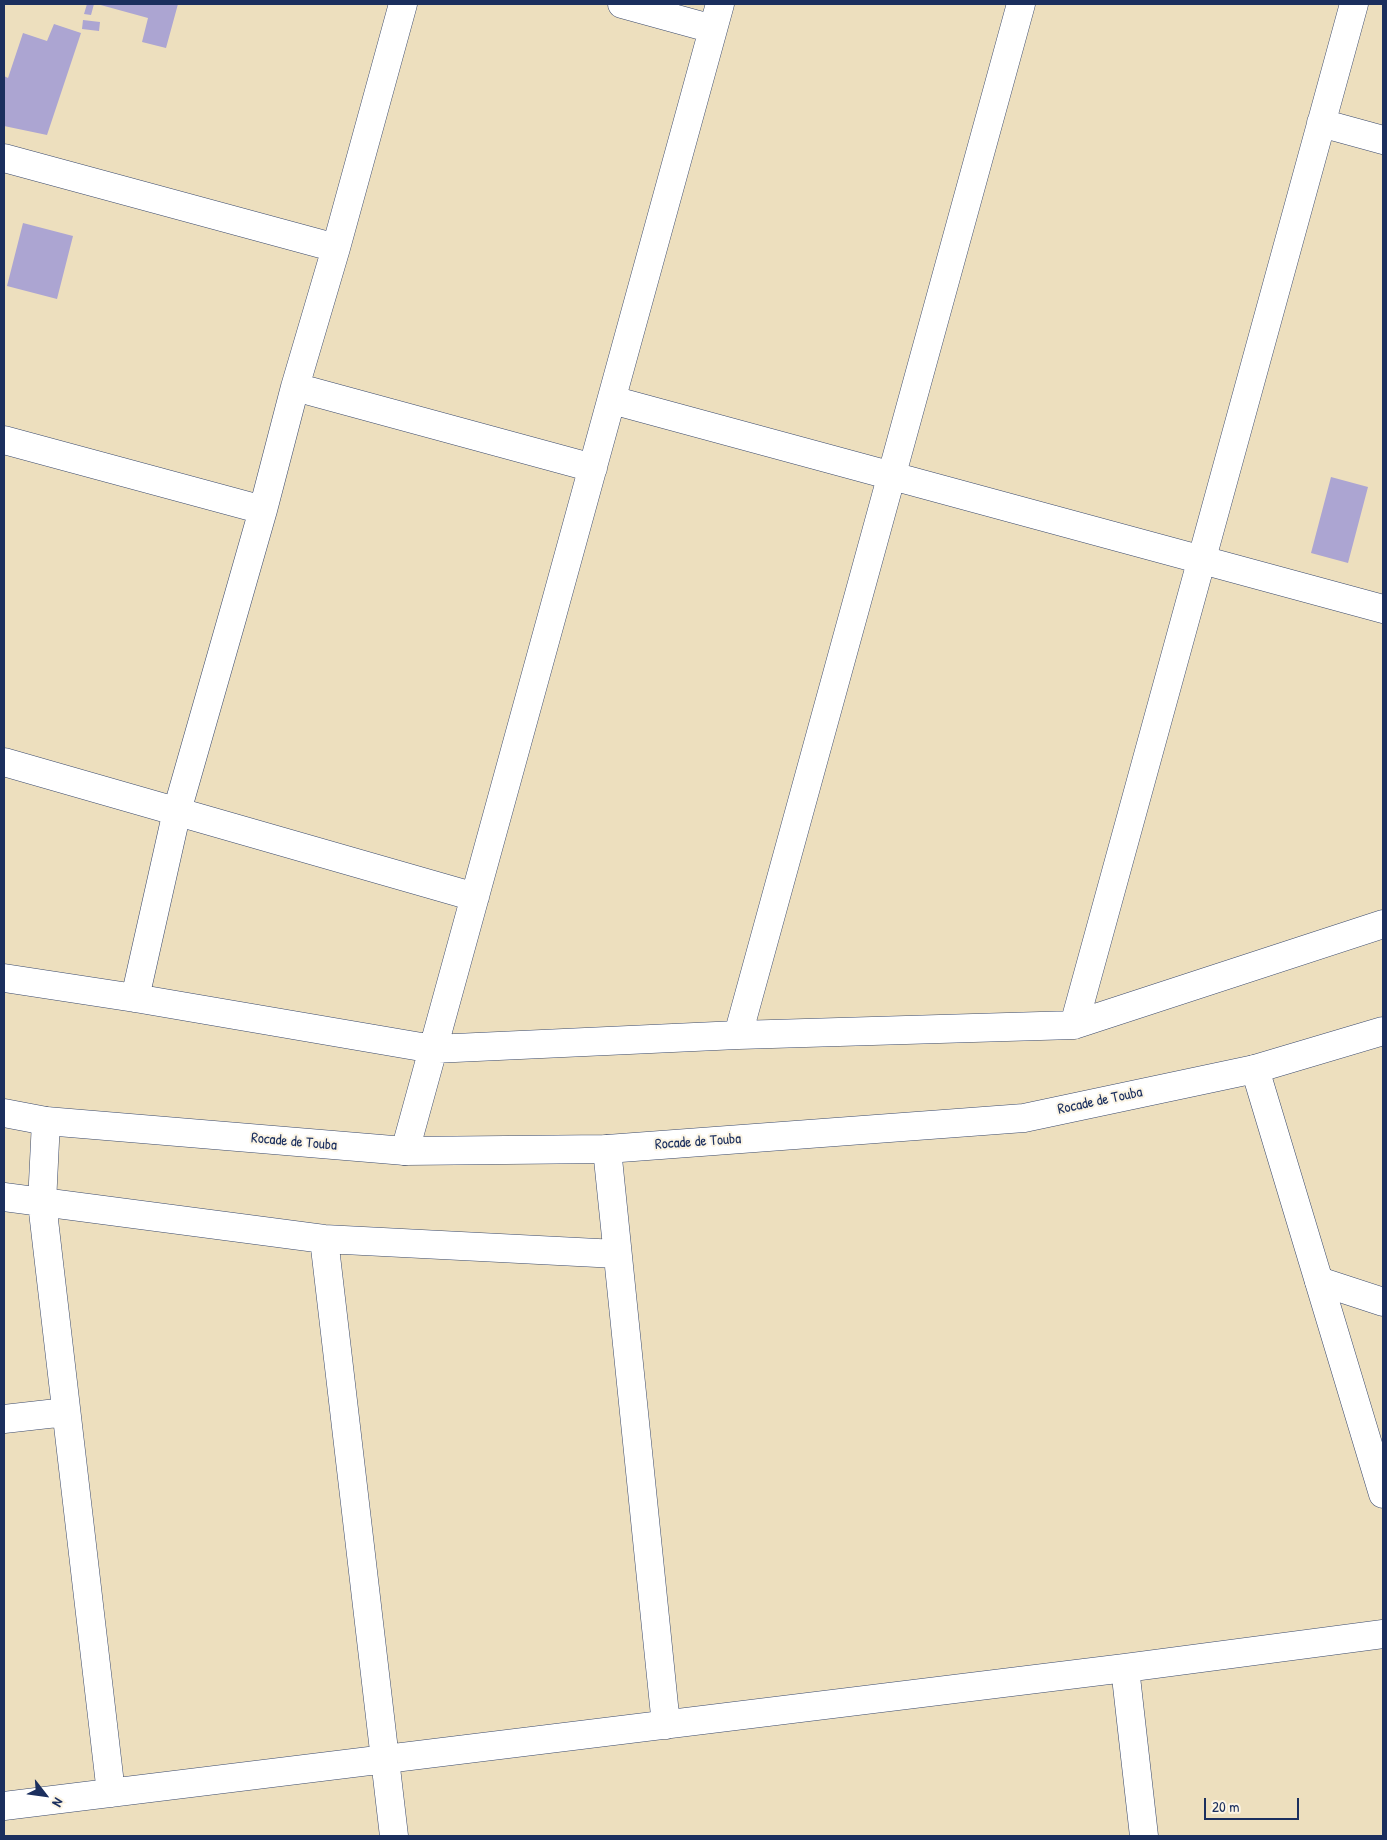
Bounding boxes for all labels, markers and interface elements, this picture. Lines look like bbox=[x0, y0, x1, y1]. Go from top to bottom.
street label: Rocade de Touba bbox=[1056, 1083, 1144, 1119]
street label: Rocade de Touba bbox=[250, 1129, 338, 1155]
street label: Rocade de Touba bbox=[654, 1130, 742, 1154]
north arrow bbox=[20, 1770, 70, 1820]
scale bar bbox=[1207, 1788, 1302, 1820]
text: N bbox=[48, 1795, 69, 1811]
text: 20 m bbox=[1212, 1796, 1239, 1817]

